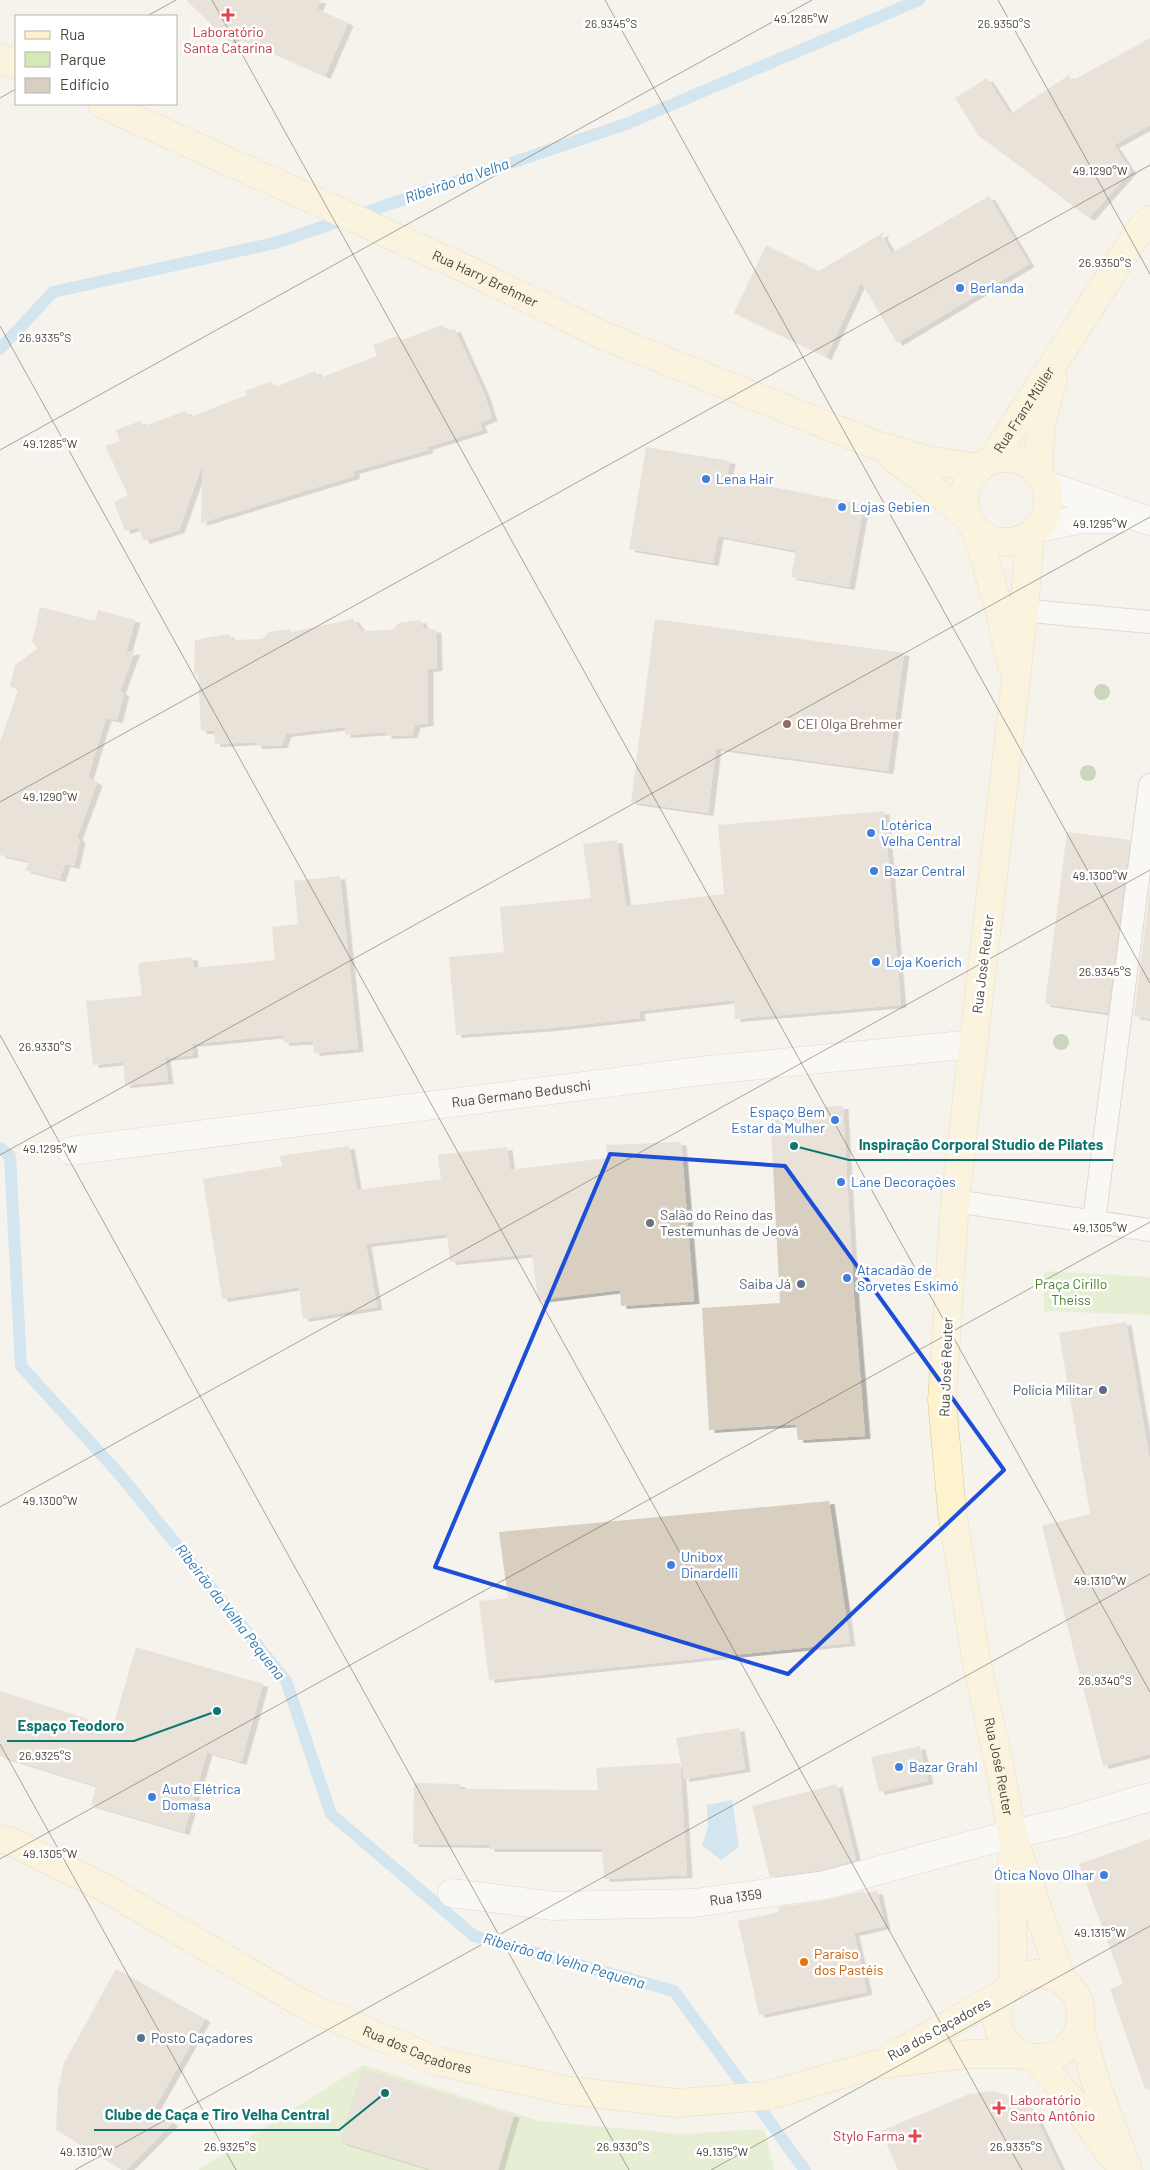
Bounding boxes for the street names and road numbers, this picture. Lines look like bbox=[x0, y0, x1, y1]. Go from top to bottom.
street label: Rua Harry Brehmer bbox=[430, 246, 541, 311]
street label: Rua Franz Müller bbox=[990, 363, 1058, 456]
street label: Rua José Reuter bbox=[968, 913, 997, 1014]
street label: Rua Germano Beduschi bbox=[451, 1076, 592, 1111]
street label: Rua José Reuter bbox=[935, 1317, 956, 1417]
street label: Rua José Reuter bbox=[981, 1716, 1017, 1817]
street label: Rua 1359 bbox=[708, 1885, 763, 1909]
street label: Rua dos Caçadores bbox=[884, 1993, 993, 2064]
street label: Rua dos Caçadores bbox=[360, 2022, 474, 2077]

